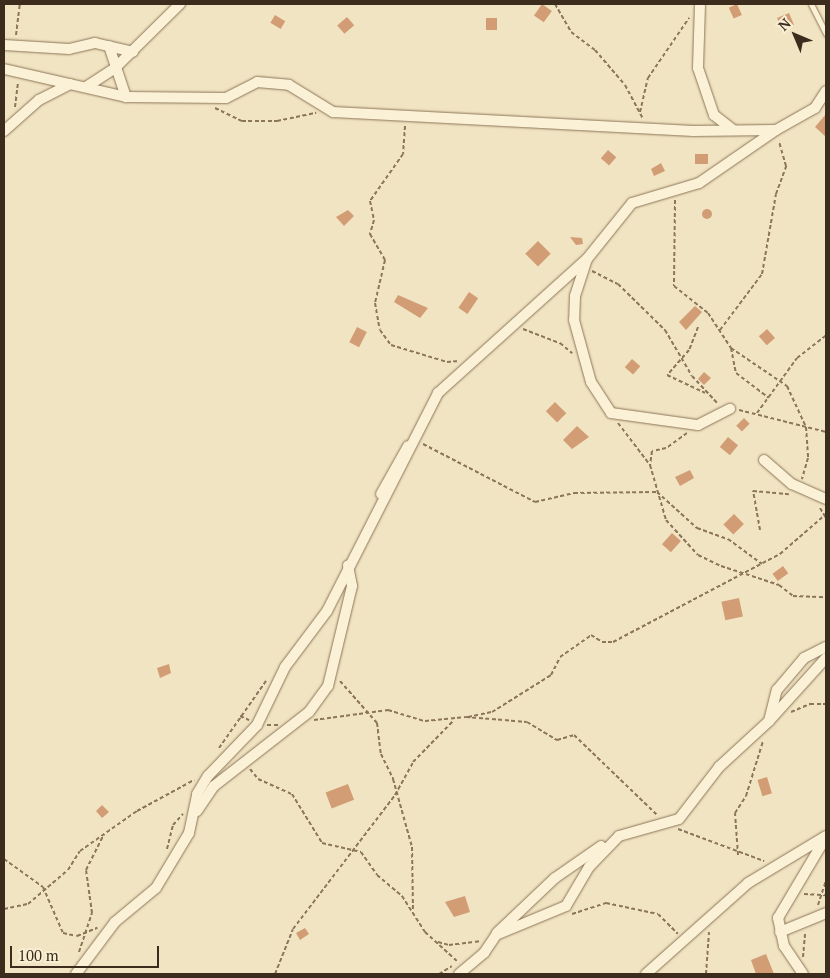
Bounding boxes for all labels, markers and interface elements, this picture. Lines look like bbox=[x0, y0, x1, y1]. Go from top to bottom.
north arrow bbox=[770, 10, 820, 60]
text: N bbox=[774, 14, 795, 35]
scale bar bbox=[12, 936, 161, 968]
text: 100 m bbox=[18, 945, 59, 965]

